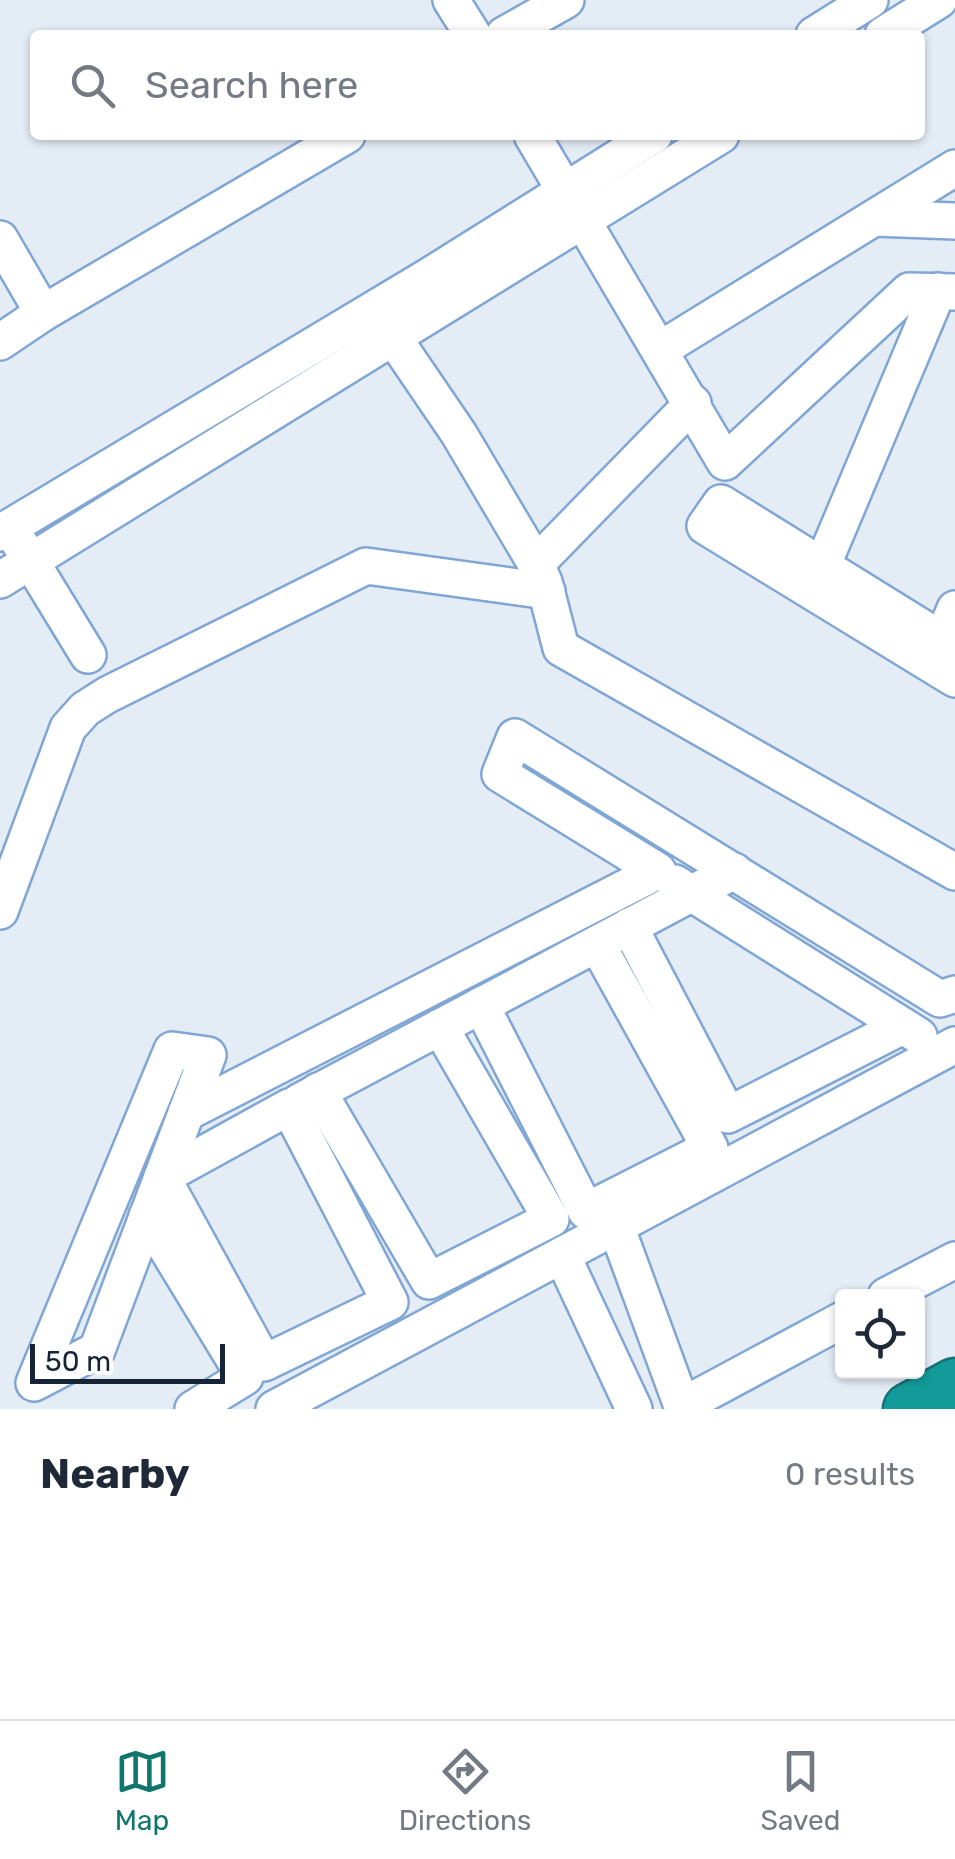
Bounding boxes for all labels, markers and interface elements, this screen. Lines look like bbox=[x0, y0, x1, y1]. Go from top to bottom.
search box bbox=[30, 30, 925, 140]
icon: search bbox=[65, 58, 120, 113]
text: Search here bbox=[145, 62, 358, 108]
map controls bbox=[835, 1289, 925, 1379]
button: locate bbox=[835, 1289, 925, 1379]
scale bar bbox=[30, 1339, 225, 1384]
text: 50 m bbox=[45, 1345, 111, 1378]
text: Nearby bbox=[40, 1449, 190, 1499]
text: 0 results bbox=[785, 1455, 915, 1493]
tab: Map bbox=[115, 1744, 170, 1837]
tab: Directions bbox=[399, 1744, 531, 1837]
tab: Saved bbox=[760, 1744, 840, 1837]

